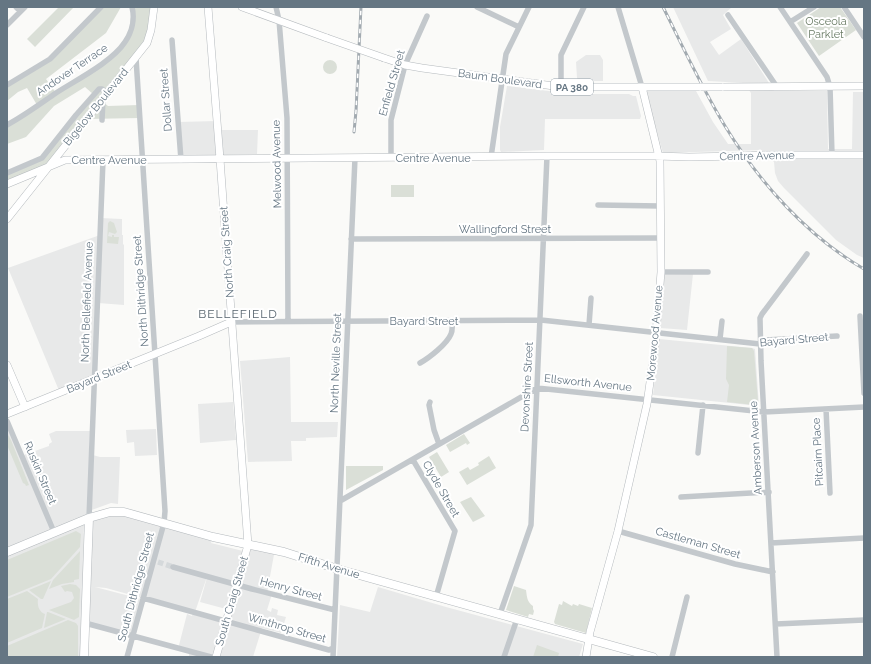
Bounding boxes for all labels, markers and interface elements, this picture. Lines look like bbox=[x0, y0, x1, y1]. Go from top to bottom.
park label: Osceola Parklet bbox=[805, 15, 847, 41]
street label: Andover Terrace bbox=[34, 41, 111, 99]
street label: Enfield Street bbox=[376, 48, 408, 118]
street label: Bigelow Boulevard bbox=[61, 66, 131, 148]
street label: Baum Boulevard bbox=[457, 67, 543, 91]
street label: Dollar Street bbox=[157, 68, 175, 132]
road number: PA 380 bbox=[551, 79, 593, 95]
street label: Melwood Avenue bbox=[270, 119, 284, 208]
street label: Centre Avenue bbox=[719, 149, 795, 163]
street label: Centre Avenue bbox=[395, 152, 471, 165]
street label: Centre Avenue bbox=[71, 154, 147, 167]
street label: North Craig Street bbox=[217, 206, 237, 298]
street label: Wallingford Street bbox=[459, 223, 551, 236]
street label: North Dithridge Street bbox=[131, 235, 151, 347]
street label: North Bellefield Avenue bbox=[78, 241, 96, 363]
street label: Morewood Avenue bbox=[644, 284, 666, 381]
district label: BELLEFIELD bbox=[198, 307, 278, 321]
street label: North Neville Street bbox=[328, 312, 344, 413]
street label: Bayard Street bbox=[390, 315, 459, 328]
street label: Bayard Street bbox=[759, 330, 829, 349]
street label: Devonshire Street bbox=[518, 341, 536, 432]
street label: Bayard Street bbox=[65, 358, 134, 396]
street label: Ellsworth Avenue bbox=[543, 372, 633, 394]
street label: Amberson Avenue bbox=[747, 400, 765, 495]
street label: Pitcairn Place bbox=[810, 417, 826, 487]
street label: Ruskin Street bbox=[21, 440, 59, 507]
street label: Clyde Street bbox=[420, 459, 462, 520]
street label: Castleman Street bbox=[654, 525, 742, 561]
street label: South Dithridge Street bbox=[115, 531, 157, 643]
street label: Fifth Avenue bbox=[297, 550, 362, 582]
street label: South Craig Street bbox=[213, 554, 251, 647]
street label: Henry Street bbox=[259, 574, 324, 604]
street label: Winthrop Street bbox=[246, 611, 328, 645]

